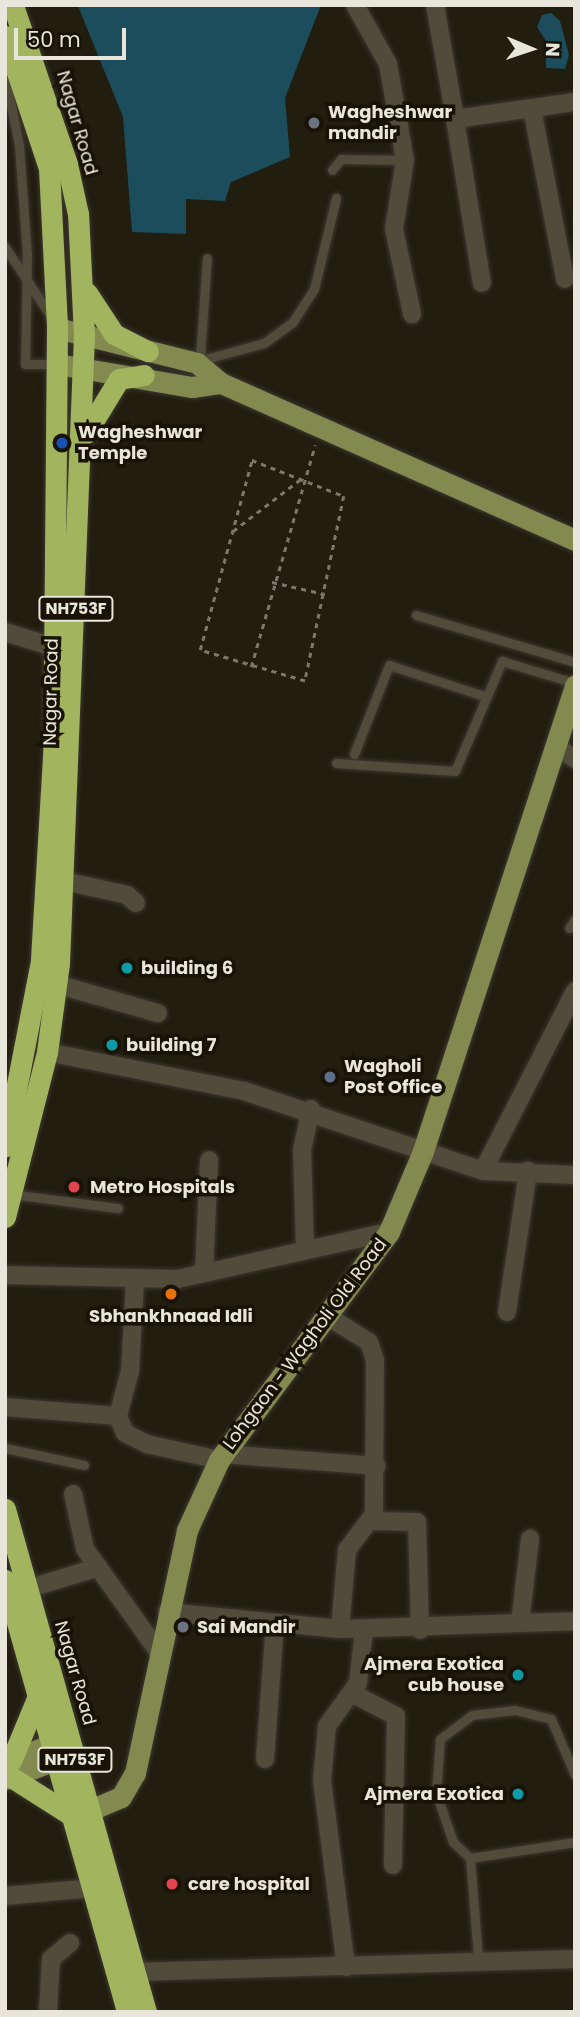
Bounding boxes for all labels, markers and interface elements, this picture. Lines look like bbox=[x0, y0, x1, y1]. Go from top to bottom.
scale bar bbox=[18, 14, 130, 58]
north arrow bbox=[496, 14, 566, 84]
text: 50 m bbox=[27, 25, 81, 54]
text: N bbox=[539, 42, 566, 57]
street label: Nagar Road bbox=[52, 68, 102, 178]
place label: Wagheshwar mandir bbox=[328, 102, 452, 144]
marker: Wagheshwar mandir bbox=[306, 115, 322, 131]
place label: Wagheshwar Temple bbox=[78, 422, 202, 464]
marker: Wagheshwar Temple bbox=[52, 433, 72, 453]
road number: NH753F bbox=[38, 596, 114, 622]
street label: Nagar Road bbox=[39, 638, 63, 746]
place label: building 6 bbox=[141, 957, 233, 979]
marker: building 6 bbox=[119, 960, 135, 976]
place label: building 7 bbox=[126, 1034, 216, 1056]
marker: building 7 bbox=[104, 1037, 120, 1053]
place label: Wagholi Post Office bbox=[344, 1056, 442, 1098]
marker: Wagholi Post Office bbox=[322, 1069, 338, 1085]
place label: Metro Hospitals bbox=[90, 1176, 235, 1198]
marker: Metro Hospitals bbox=[64, 1177, 84, 1197]
street label: Lohgaon - Wagholi Old Road bbox=[219, 1234, 391, 1454]
marker: Sbhankhnaad Idli bbox=[163, 1286, 179, 1302]
place label: Sbhankhnaad Idli bbox=[89, 1305, 253, 1327]
place label: Sai Mandir bbox=[197, 1616, 296, 1638]
street label: Nagar Road bbox=[50, 1618, 100, 1728]
marker: Sai Mandir bbox=[175, 1619, 191, 1635]
place label: Ajmera Exotica cub house bbox=[364, 1654, 504, 1696]
marker: Ajmera Exotica cub house bbox=[510, 1667, 526, 1683]
road number: NH753F bbox=[36, 1748, 114, 1772]
place label: Ajmera Exotica bbox=[364, 1783, 504, 1805]
marker: Ajmera Exotica bbox=[510, 1786, 526, 1802]
place label: care hospital bbox=[188, 1873, 310, 1895]
marker: care hospital bbox=[162, 1874, 182, 1894]

